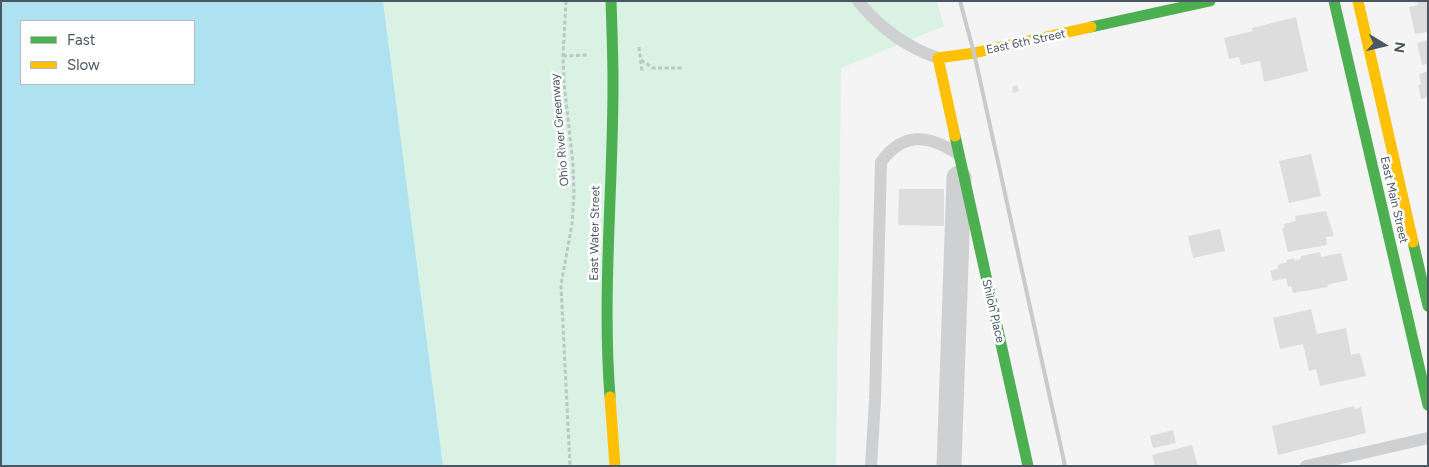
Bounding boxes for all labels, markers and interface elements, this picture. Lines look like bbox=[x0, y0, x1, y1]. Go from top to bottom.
legend bbox=[20, 20, 195, 85]
north arrow bbox=[1359, 20, 1409, 70]
street label: East 6th Street bbox=[985, 27, 1067, 57]
text: Fast bbox=[67, 31, 95, 49]
text: N bbox=[1390, 41, 1409, 54]
text: Slow bbox=[67, 56, 100, 74]
street label: Ohio River Greenway bbox=[548, 73, 572, 187]
street label: East Main Street bbox=[1377, 155, 1411, 245]
street label: East Water Street bbox=[587, 185, 603, 281]
street label: Shiloh Place bbox=[979, 278, 1007, 344]

